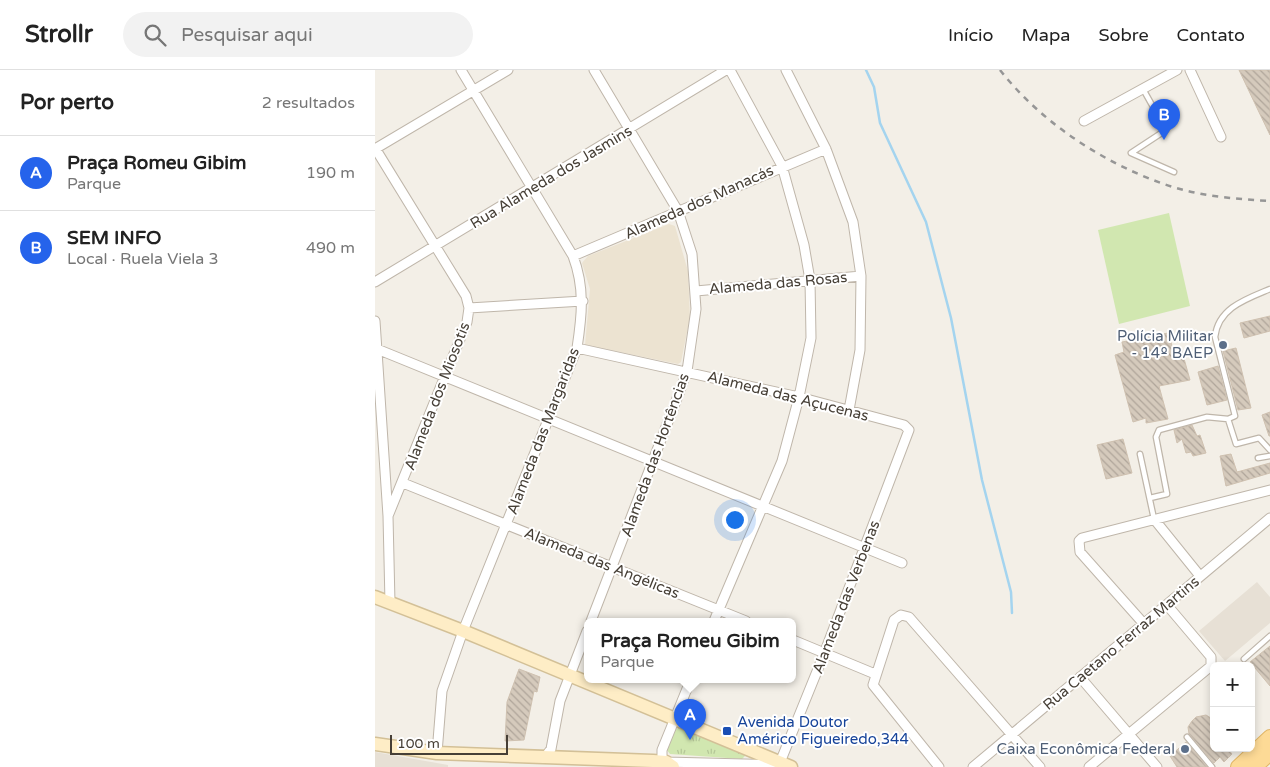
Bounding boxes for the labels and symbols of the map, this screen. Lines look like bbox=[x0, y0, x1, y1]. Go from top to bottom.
pin: B bbox=[1148, 99, 1180, 140]
street label: Rua Alameda dos Jasmins bbox=[467, 121, 635, 233]
street label: Alameda dos Manacás bbox=[622, 161, 776, 243]
street label: Alameda das Rosas bbox=[708, 268, 848, 298]
street label: Alameda dos Miosotis bbox=[400, 319, 474, 473]
place label: Polícia Militar - 14º BAEP bbox=[1117, 327, 1213, 362]
marker: Polícia Militar - 14º BAEP bbox=[1217, 339, 1229, 351]
street label: Alameda das Margaridas bbox=[503, 345, 583, 517]
street label: Alameda das Açucenas bbox=[705, 367, 871, 425]
street label: Alameda das Hortências bbox=[617, 371, 693, 539]
your location bbox=[722, 507, 748, 533]
street label: Alameda das Verbenas bbox=[808, 518, 884, 676]
street label: Alameda das Angélicas bbox=[522, 524, 682, 602]
street label: Rua Caetano Ferraz Martins bbox=[1039, 572, 1203, 714]
pin: A bbox=[674, 699, 706, 740]
place label: Avenida Doutor Américo Figueiredo,344 bbox=[737, 713, 909, 748]
marker: Avenida Doutor Américo Figueiredo,344 bbox=[721, 725, 733, 737]
scale bar bbox=[390, 732, 507, 755]
place label: Caixa Econômica Federal bbox=[997, 740, 1175, 758]
marker: Caixa Econômica Federal bbox=[1179, 743, 1191, 755]

